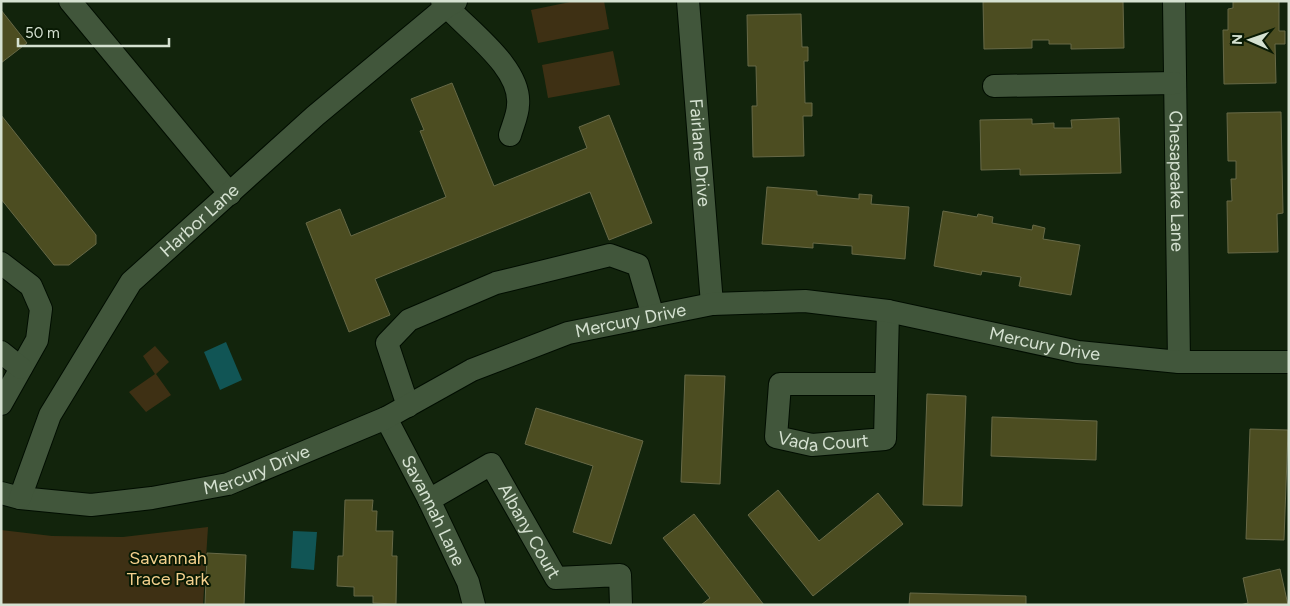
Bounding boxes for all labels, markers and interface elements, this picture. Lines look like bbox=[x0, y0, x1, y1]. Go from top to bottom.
scale bar bbox=[18, 15, 169, 47]
north arrow bbox=[1225, 15, 1275, 65]
text: 50 m bbox=[25, 24, 60, 42]
text: N bbox=[1229, 34, 1246, 45]
street label: Fairlane Drive bbox=[685, 98, 715, 208]
street label: Chesapeake Lane bbox=[1165, 110, 1188, 252]
street label: Harbor Lane bbox=[155, 179, 244, 262]
street label: Mercury Drive bbox=[573, 298, 688, 342]
street label: Mercury Drive bbox=[987, 322, 1101, 365]
street label: Vada Court bbox=[776, 427, 870, 456]
street label: Mercury Drive bbox=[201, 440, 313, 499]
street label: Savannah Lane bbox=[397, 452, 470, 570]
street label: Albany Court bbox=[493, 480, 565, 583]
park label: Savannah Trace Park bbox=[127, 547, 210, 590]

